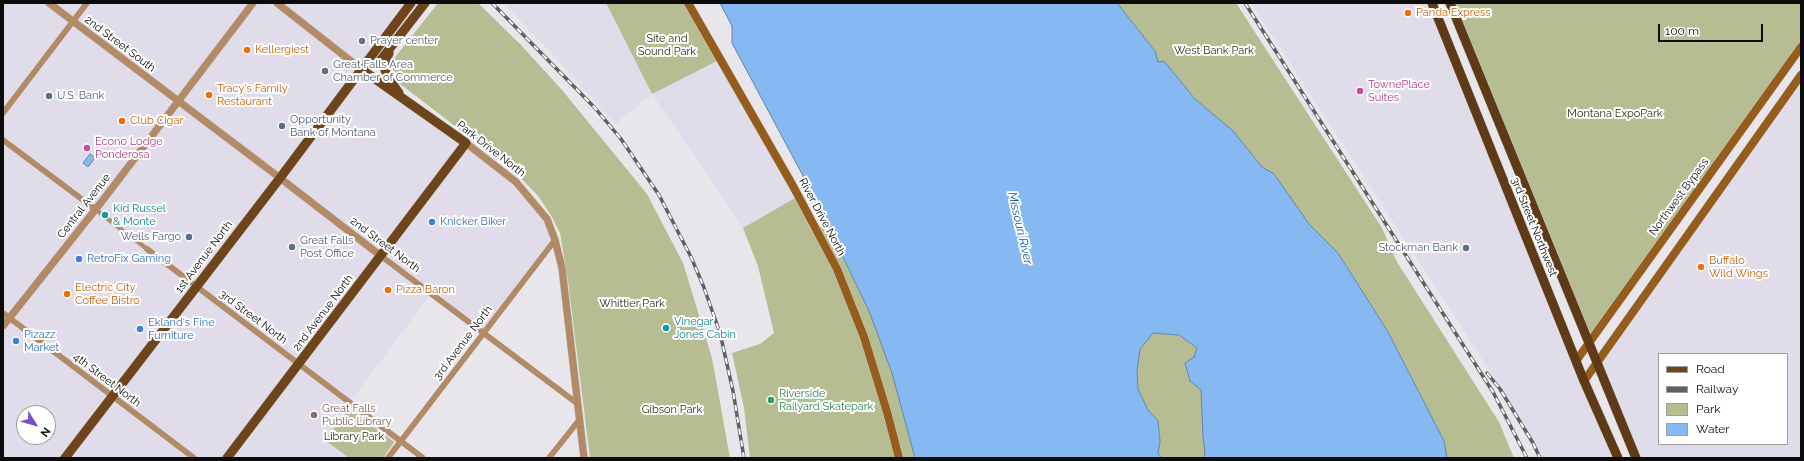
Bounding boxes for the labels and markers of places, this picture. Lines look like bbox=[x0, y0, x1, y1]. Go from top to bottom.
place label: Panda Express bbox=[1416, 6, 1491, 20]
marker: Panda Express bbox=[1403, 8, 1413, 18]
place label: Prayer center bbox=[370, 34, 438, 48]
marker: Prayer center bbox=[357, 36, 367, 46]
place label: Kellergiest bbox=[255, 43, 309, 57]
marker: Kellergiest bbox=[242, 45, 252, 55]
place label: Great Falls Area Chamber of Commerce bbox=[333, 58, 453, 84]
marker: Great Falls Area Chamber of Commerce bbox=[320, 66, 330, 76]
place label: TownePlace Suites bbox=[1368, 78, 1430, 104]
place label: Tracy's Family Restaurant bbox=[217, 82, 288, 108]
marker: TownePlace Suites bbox=[1355, 86, 1365, 96]
place label: U.S. Bank bbox=[57, 89, 104, 103]
marker: Tracy's Family Restaurant bbox=[204, 90, 214, 100]
marker: U.S. Bank bbox=[44, 91, 54, 101]
place label: Opportunity Bank of Montana bbox=[290, 113, 376, 139]
place label: Club Cigar bbox=[130, 114, 183, 128]
marker: Club Cigar bbox=[117, 116, 127, 126]
marker: Opportunity Bank of Montana bbox=[277, 121, 287, 131]
place label: Econo Lodge Ponderosa bbox=[95, 135, 163, 161]
marker: Econo Lodge Ponderosa bbox=[82, 143, 92, 153]
place label: Kid Russel & Monte bbox=[113, 202, 166, 228]
marker: Kid Russel & Monte bbox=[100, 210, 110, 220]
place label: Knicker Biker bbox=[440, 215, 506, 229]
marker: Knicker Biker bbox=[427, 217, 437, 227]
place label: Wells Fargo bbox=[121, 230, 181, 244]
marker: Wells Fargo bbox=[184, 232, 194, 242]
place label: Great Falls Post Office bbox=[300, 234, 354, 260]
place label: Stockman Bank bbox=[1379, 241, 1458, 255]
marker: Great Falls Post Office bbox=[287, 242, 297, 252]
marker: Stockman Bank bbox=[1461, 243, 1471, 253]
place label: RetroFix Gaming bbox=[87, 252, 171, 266]
marker: RetroFix Gaming bbox=[74, 254, 84, 264]
place label: Buffalo Wild Wings bbox=[1709, 254, 1768, 280]
marker: Buffalo Wild Wings bbox=[1696, 262, 1706, 272]
place label: Electric City Coffee Bistro bbox=[75, 281, 140, 307]
place label: Pizza Baron bbox=[396, 283, 455, 297]
marker: Pizza Baron bbox=[383, 285, 393, 295]
marker: Electric City Coffee Bistro bbox=[62, 289, 72, 299]
place label: Vinegar Jones Cabin bbox=[674, 315, 736, 341]
place label: Ekland's Fine Furniture bbox=[148, 316, 215, 342]
marker: Vinegar Jones Cabin bbox=[661, 323, 671, 333]
marker: Ekland's Fine Furniture bbox=[135, 324, 145, 334]
place label: Pizazz Market bbox=[24, 328, 59, 354]
marker: Pizazz Market bbox=[11, 336, 21, 346]
place label: Riverside Railyard Skatepark bbox=[779, 387, 873, 413]
marker: Riverside Railyard Skatepark bbox=[766, 395, 776, 405]
place label: Great Falls Public Library bbox=[322, 402, 392, 428]
marker: Great Falls Public Library bbox=[309, 410, 319, 420]

